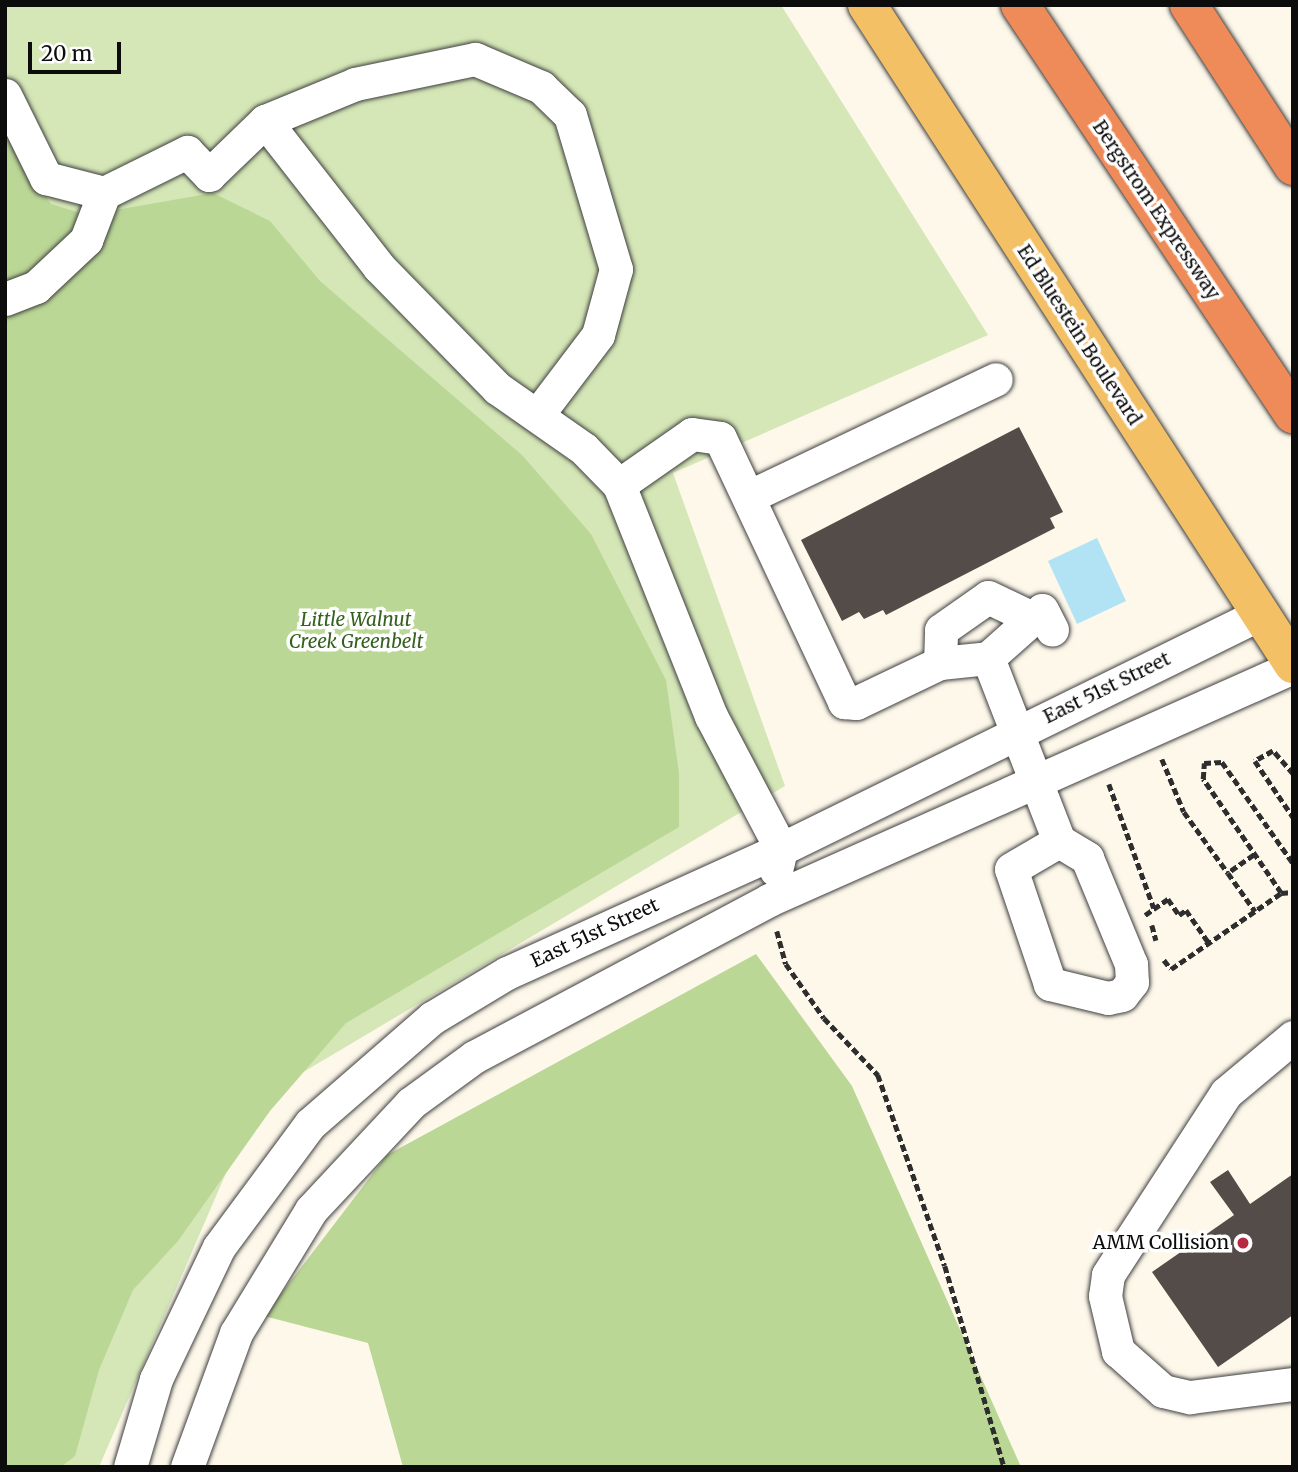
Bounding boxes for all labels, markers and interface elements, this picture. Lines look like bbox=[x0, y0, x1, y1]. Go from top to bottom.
scale bar bbox=[32, 28, 124, 72]
text: 20 m bbox=[41, 40, 92, 67]
street label: Bergstrom Expressway bbox=[1088, 116, 1224, 304]
street label: Ed Bluestein Boulevard bbox=[1012, 241, 1146, 429]
park label: Little Walnut Creek Greenbelt bbox=[289, 609, 423, 653]
street label: East 51st Street bbox=[1040, 647, 1174, 729]
street label: East 51st Street bbox=[527, 893, 663, 973]
place label: AMM Collision bbox=[1093, 1232, 1229, 1254]
marker: AMM Collision bbox=[1235, 1235, 1251, 1251]

